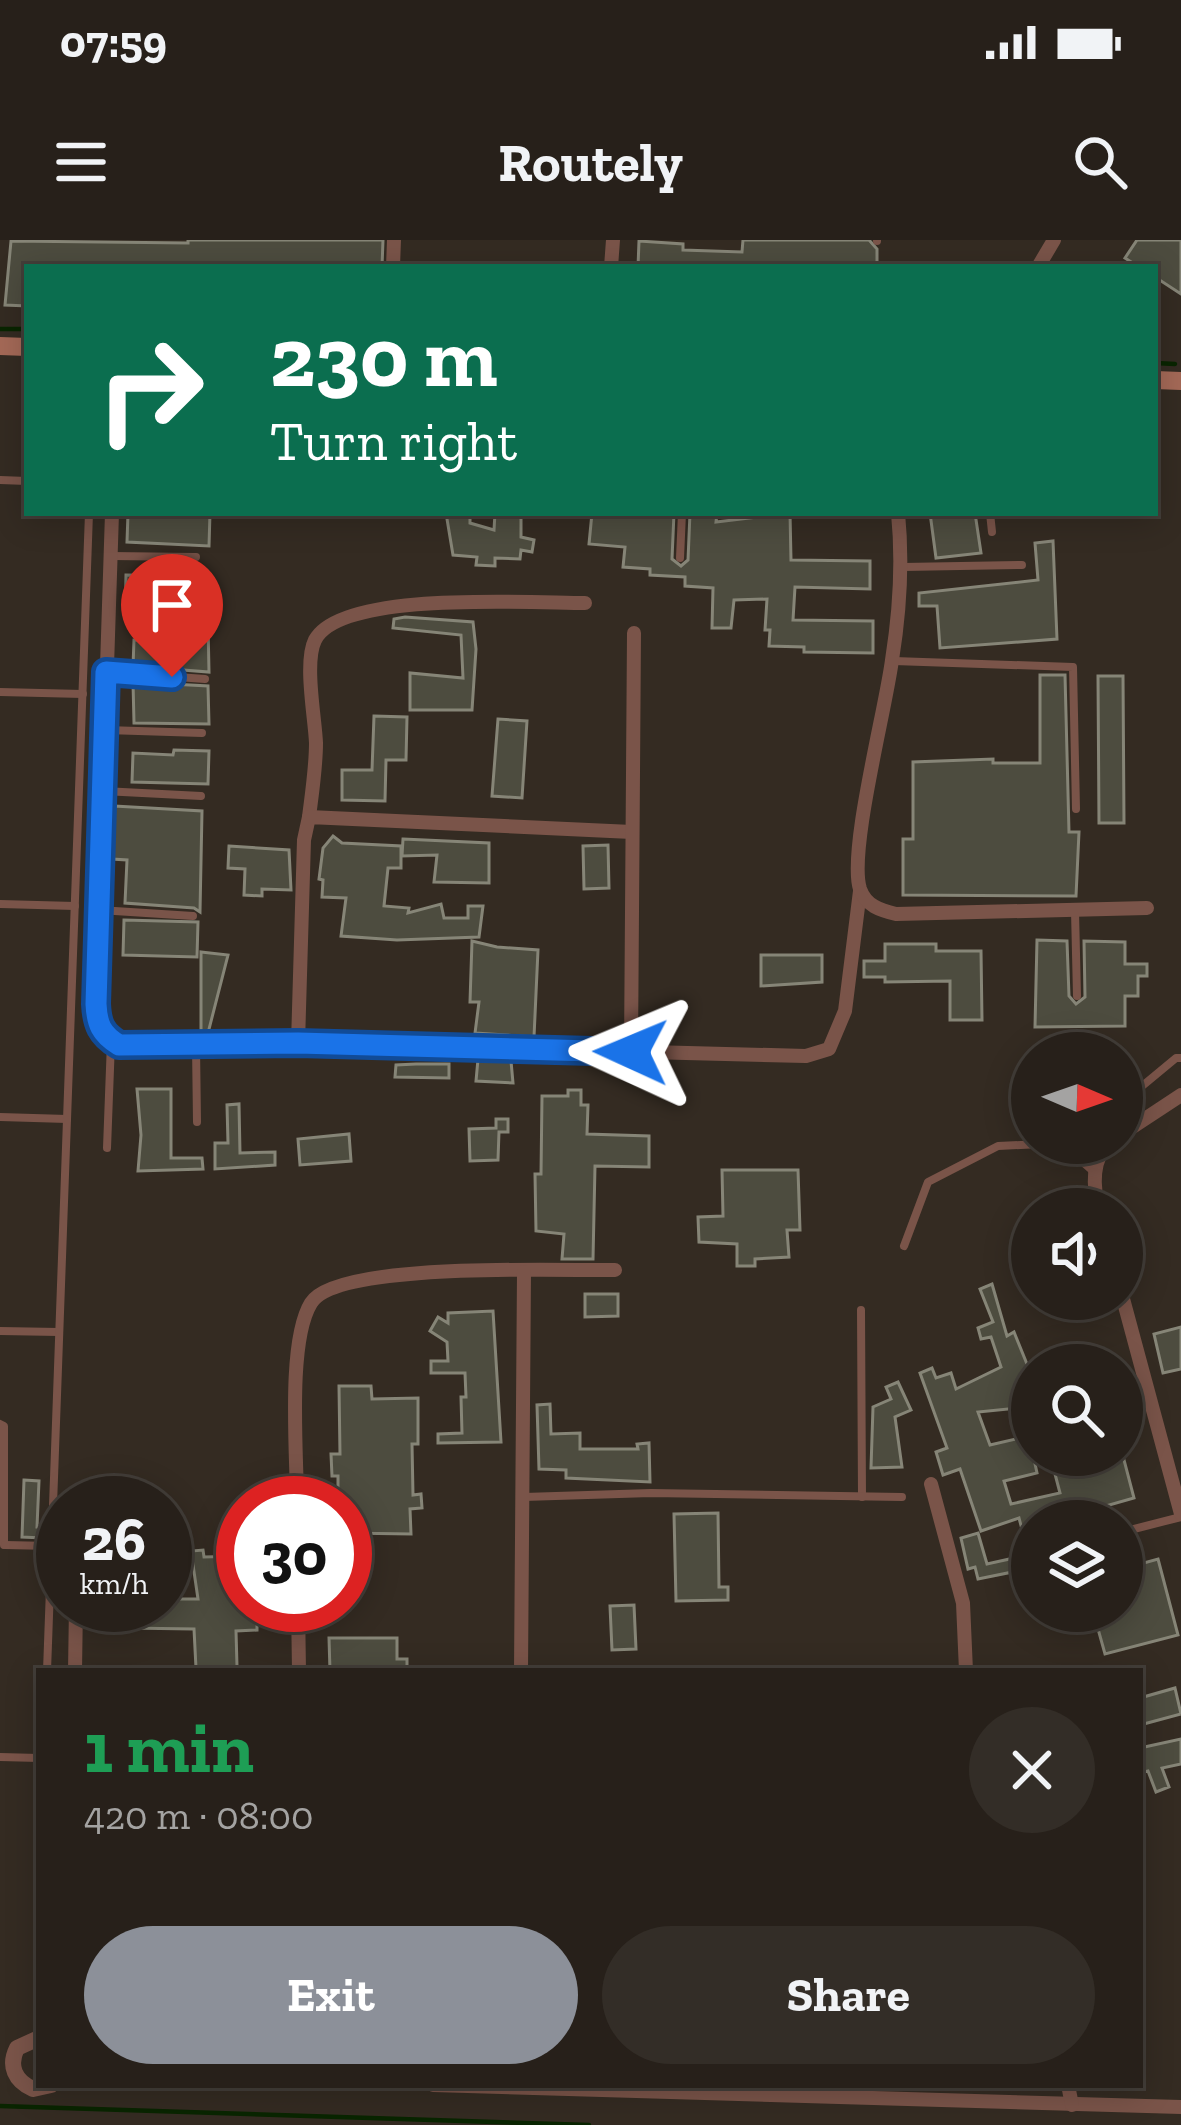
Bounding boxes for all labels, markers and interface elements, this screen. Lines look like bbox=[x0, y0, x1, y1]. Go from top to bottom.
text: 07:59 bbox=[60, 15, 167, 69]
icon: menu bbox=[48, 129, 114, 195]
icon: search bbox=[1067, 129, 1133, 195]
text: Routely bbox=[498, 130, 683, 195]
text: 230 m bbox=[270, 307, 498, 408]
icon: right bbox=[72, 312, 228, 468]
text: Turn right bbox=[270, 409, 517, 474]
pin bbox=[121, 554, 223, 677]
icon: arrive bbox=[139, 572, 205, 638]
position arrow bbox=[568, 989, 694, 1115]
north arrow bbox=[1011, 1032, 1143, 1164]
map controls bbox=[1011, 1032, 1143, 1632]
button: sound bbox=[1011, 1188, 1143, 1320]
button: search bbox=[1011, 1344, 1143, 1476]
speed limit sign: 30 bbox=[216, 1476, 372, 1632]
button: layers bbox=[1011, 1500, 1143, 1632]
text: 26 bbox=[82, 1503, 146, 1575]
text: km/h bbox=[80, 1566, 148, 1602]
text: 1 min bbox=[84, 1704, 254, 1790]
button: close bbox=[969, 1707, 1095, 1833]
text: 420 m · 08:00 bbox=[84, 1792, 313, 1839]
button: Exit bbox=[84, 1926, 578, 2064]
button: Share bbox=[602, 1926, 1095, 2064]

